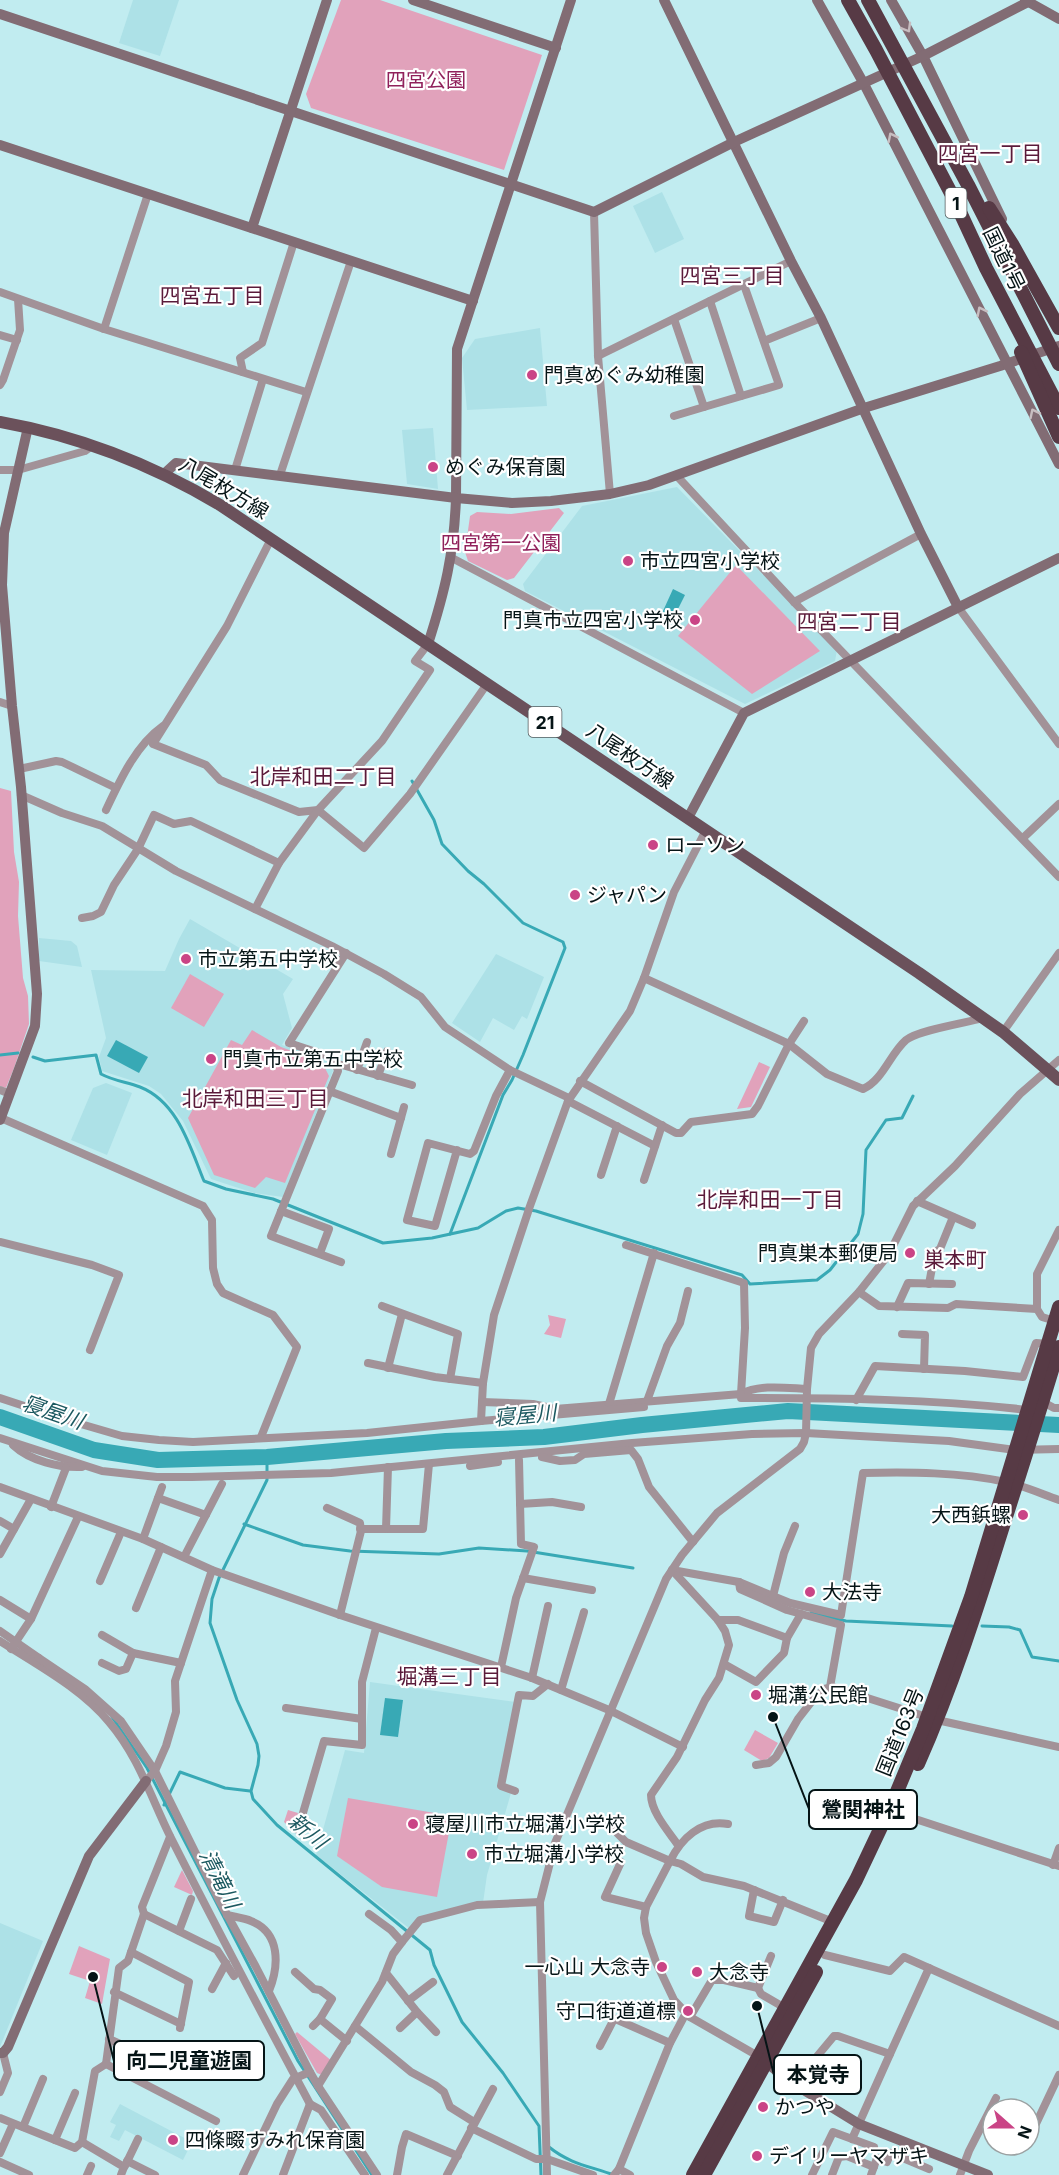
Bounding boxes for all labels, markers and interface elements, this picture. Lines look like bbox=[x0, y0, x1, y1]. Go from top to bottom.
one-way arrow bbox=[900, 22, 911, 32]
park label: 四宮公園 bbox=[386, 68, 466, 92]
one-way arrow bbox=[887, 133, 899, 144]
district label: 四宮一丁目 bbox=[938, 141, 1043, 166]
road number: 1 bbox=[946, 188, 966, 218]
street label: 国道1号 bbox=[978, 223, 1030, 295]
district label: 四宮三丁目 bbox=[680, 263, 785, 288]
district label: 四宮五丁目 bbox=[160, 283, 265, 308]
one-way arrow bbox=[977, 306, 988, 317]
place label: 門真めぐみ幼稚園 bbox=[544, 363, 705, 387]
marker: 門真めぐみ幼稚園 bbox=[525, 368, 539, 382]
one-way arrow bbox=[1029, 409, 1041, 420]
street label: 八尾枚方線 bbox=[175, 452, 273, 524]
place label: めぐみ保育園 bbox=[445, 455, 566, 479]
marker: めぐみ保育園 bbox=[426, 460, 440, 474]
park label: 四宮第一公園 bbox=[441, 531, 561, 555]
place label: 市立四宮小学校 bbox=[640, 549, 780, 573]
marker: 市立四宮小学校 bbox=[621, 554, 635, 568]
place label: 門真市立四宮小学校 bbox=[503, 608, 683, 632]
district label: 四宮二丁目 bbox=[797, 609, 902, 634]
marker: 門真市立四宮小学校 bbox=[688, 613, 702, 627]
road number: 21 bbox=[528, 707, 562, 737]
street label: 八尾枚方線 bbox=[582, 718, 678, 794]
district label: 北岸和田二丁目 bbox=[250, 764, 397, 789]
place label: ローソン bbox=[665, 833, 745, 857]
marker: ローソン bbox=[646, 838, 660, 852]
place label: ジャパン bbox=[587, 883, 667, 907]
marker: ジャパン bbox=[568, 888, 582, 902]
place label: 市立第五中学校 bbox=[198, 947, 338, 971]
marker: 市立第五中学校 bbox=[179, 952, 193, 966]
place label: 門真市立第五中学校 bbox=[223, 1047, 403, 1071]
marker: 門真市立第五中学校 bbox=[204, 1052, 218, 1066]
district label: 北岸和田三丁目 bbox=[182, 1086, 329, 1111]
district label: 北岸和田一丁目 bbox=[697, 1187, 844, 1212]
place label: 門真巣本郵便局 bbox=[758, 1241, 898, 1265]
marker: 門真巣本郵便局 bbox=[903, 1246, 917, 1260]
district label: 巣本町 bbox=[924, 1247, 987, 1272]
water label: 寝屋川 bbox=[19, 1390, 89, 1435]
water label: 寝屋川 bbox=[493, 1400, 559, 1430]
place label: 大西鋲螺 bbox=[931, 1503, 1011, 1527]
marker: 大西鋲螺 bbox=[1016, 1508, 1030, 1522]
place label: 大法寺 bbox=[822, 1580, 882, 1604]
marker: 大法寺 bbox=[803, 1585, 817, 1599]
district label: 堀溝三丁目 bbox=[397, 1664, 502, 1689]
place label: 堀溝公民館 bbox=[768, 1683, 868, 1707]
street label: 国道163号 bbox=[871, 1684, 929, 1780]
marker: 堀溝公民館 bbox=[749, 1688, 763, 1702]
callout: 鶯関神社 bbox=[809, 1790, 917, 1829]
text: 鶯関神社 bbox=[821, 1797, 905, 1822]
water label: 新川 bbox=[284, 1808, 334, 1855]
place label: 寝屋川市立堀溝小学校 bbox=[425, 1812, 625, 1836]
marker: 寝屋川市立堀溝小学校 bbox=[406, 1817, 420, 1831]
place label: 市立堀溝小学校 bbox=[484, 1842, 624, 1866]
water label: 清滝川 bbox=[195, 1845, 246, 1915]
marker: 市立堀溝小学校 bbox=[465, 1847, 479, 1861]
place label: 一心山 大念寺 bbox=[524, 1955, 650, 1979]
marker: 一心山 大念寺 bbox=[655, 1960, 669, 1974]
place label: 大念寺 bbox=[709, 1960, 769, 1984]
marker: 大念寺 bbox=[690, 1965, 704, 1979]
place label: 守口街道道標 bbox=[556, 1999, 676, 2023]
marker: 守口街道道標 bbox=[681, 2004, 695, 2018]
callout: 向二児童遊園 bbox=[114, 2041, 264, 2080]
text: 向二児童遊園 bbox=[126, 2048, 252, 2073]
callout: 本覚寺 bbox=[774, 2055, 861, 2094]
text: 本覚寺 bbox=[787, 2062, 850, 2087]
place label: かつや bbox=[775, 2095, 835, 2119]
north arrow bbox=[981, 2097, 1041, 2157]
marker: かつや bbox=[756, 2100, 770, 2114]
text: N bbox=[1013, 2123, 1037, 2142]
place label: 四條畷すみれ保育園 bbox=[185, 2128, 365, 2152]
marker: 四條畷すみれ保育園 bbox=[166, 2133, 180, 2147]
place label: デイリーヤマザキ bbox=[769, 2144, 929, 2168]
marker: デイリーヤマザキ bbox=[750, 2149, 764, 2163]

